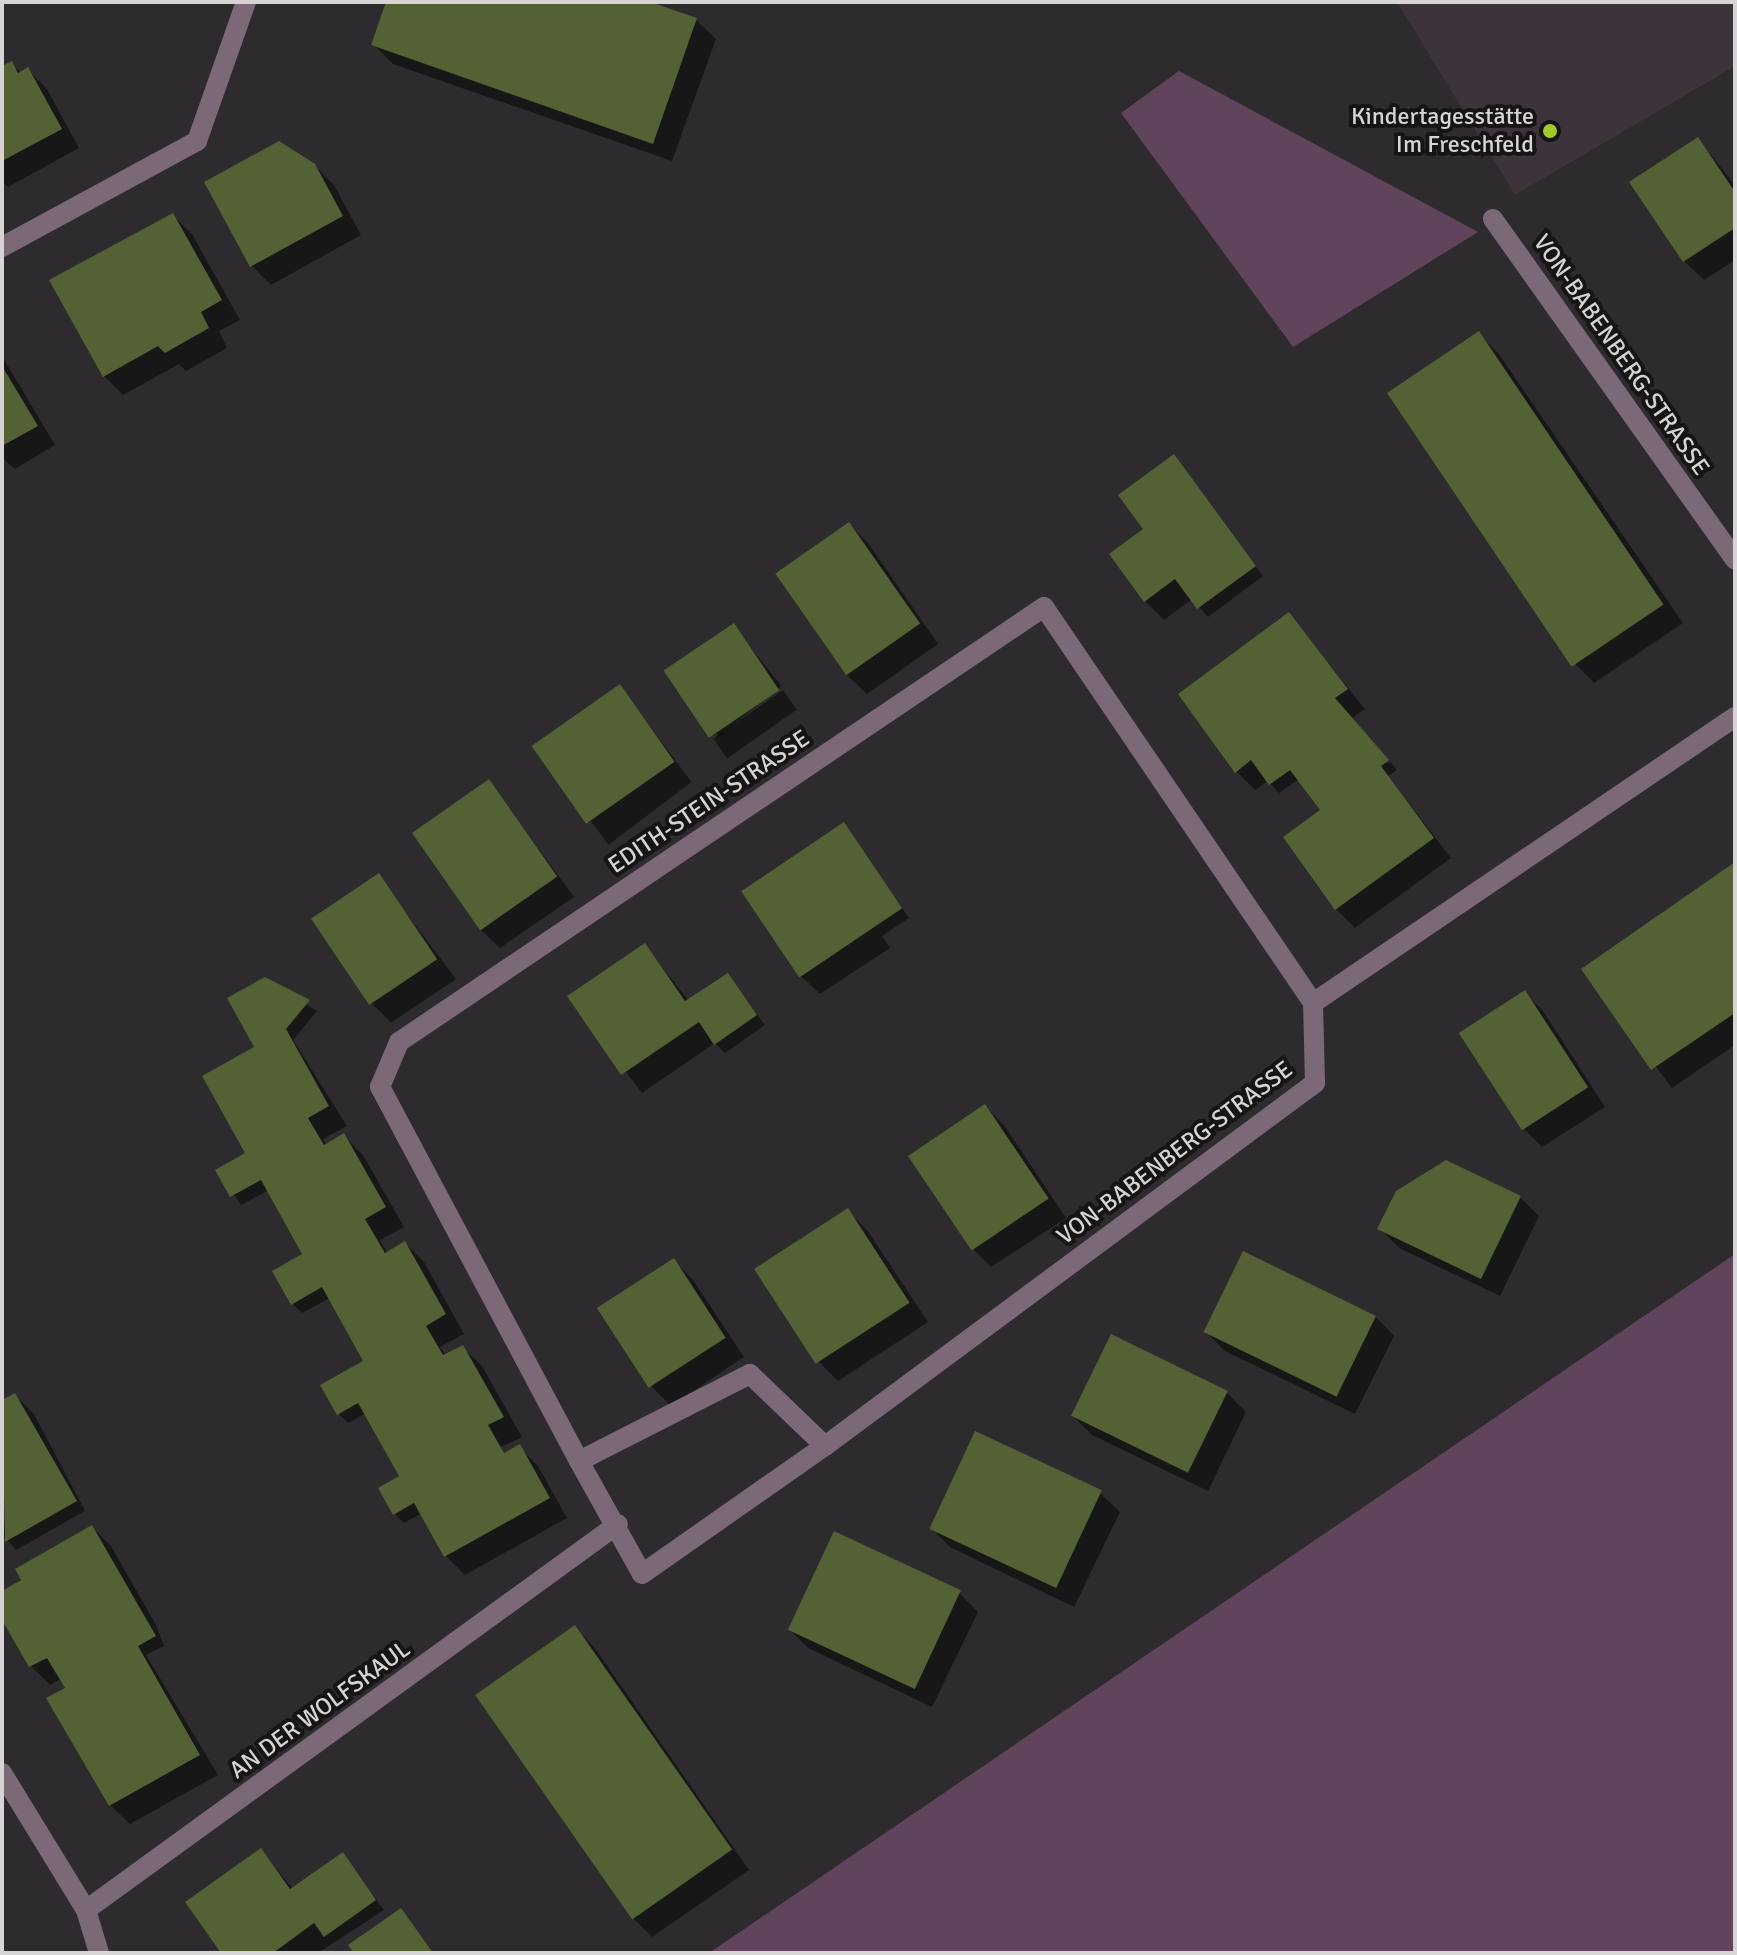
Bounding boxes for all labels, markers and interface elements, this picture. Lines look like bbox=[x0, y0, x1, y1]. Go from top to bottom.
place label: Kindertagesstätte Im Freschfeld bbox=[1351, 103, 1534, 159]
marker: Kindertagesstätte Im Freschfeld bbox=[1541, 122, 1559, 140]
street label: VON-BABENBERG-STRASSE bbox=[1527, 229, 1715, 481]
street label: EDITH-STEIN-STRASSE bbox=[603, 724, 815, 880]
street label: VON-BABENBERG-STRASSE bbox=[1052, 1055, 1298, 1251]
street label: AN DER WOLFSKAUL bbox=[224, 1635, 416, 1785]

